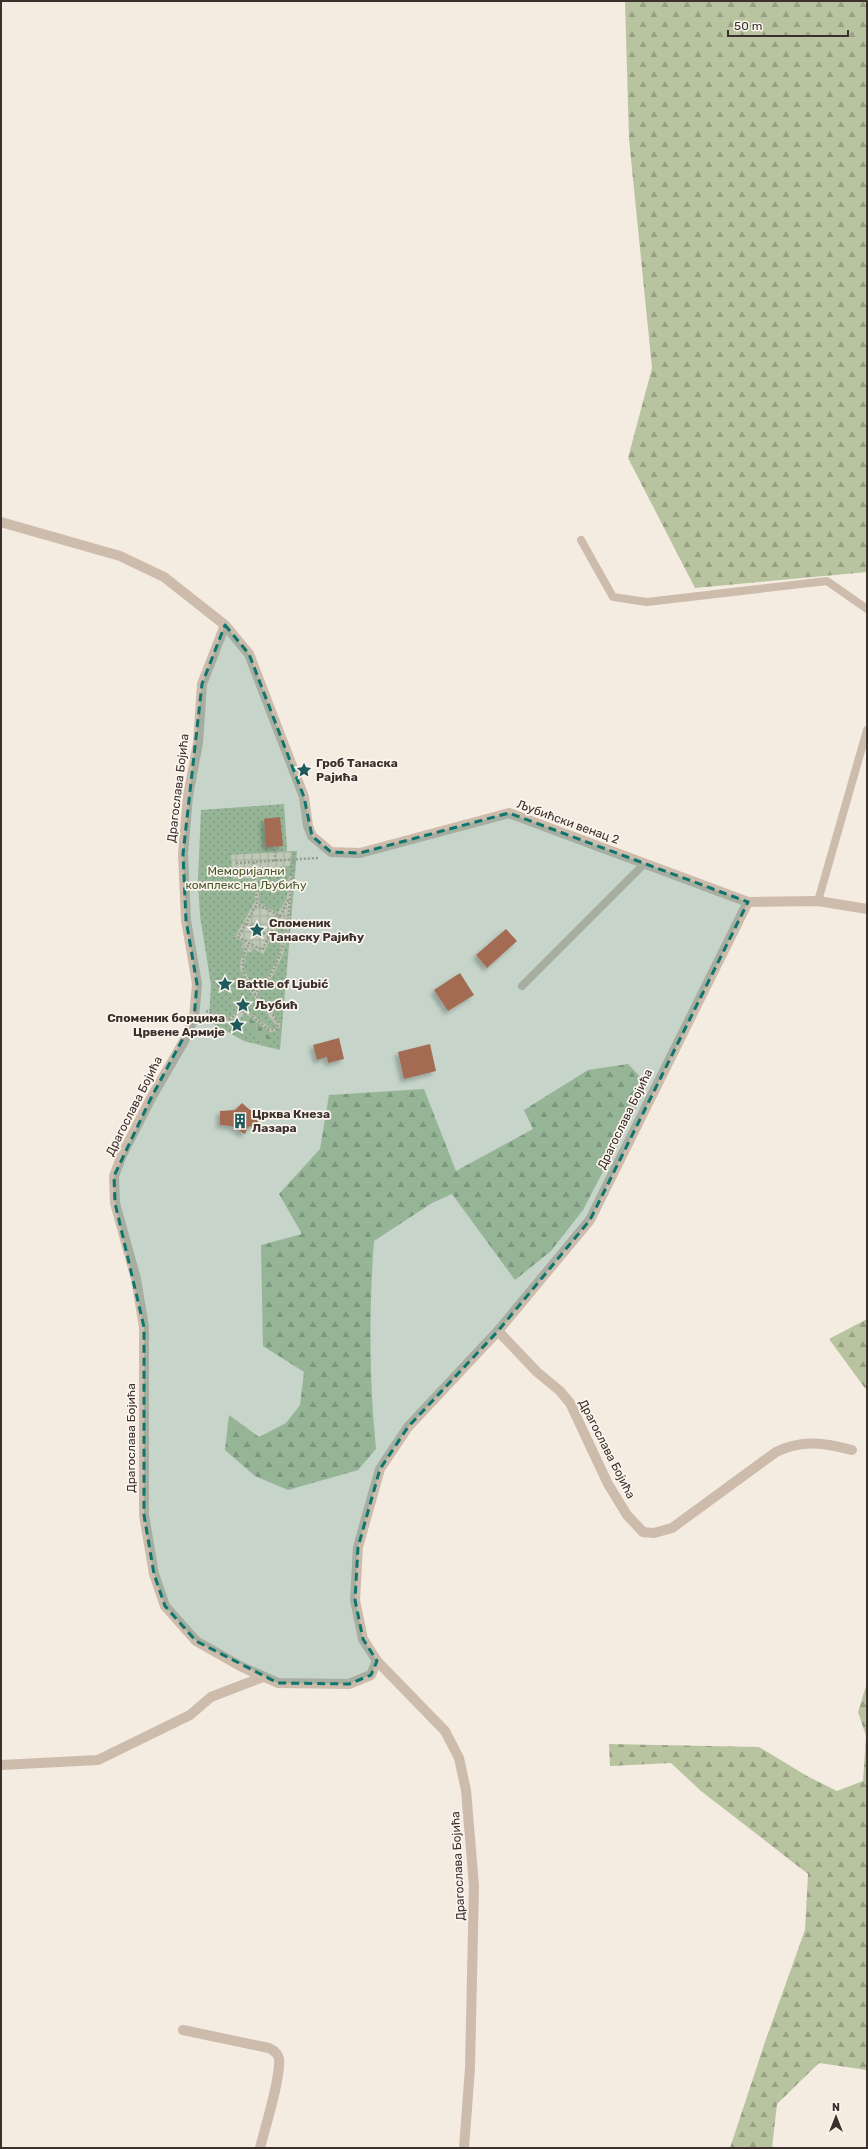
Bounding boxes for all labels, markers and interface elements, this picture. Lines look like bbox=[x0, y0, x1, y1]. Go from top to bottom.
scale bar bbox=[728, 12, 848, 38]
text: 50 m bbox=[734, 19, 762, 33]
street label: Драгослава Бојића bbox=[164, 733, 192, 843]
place label: Гроб Танаска Рајића bbox=[316, 756, 398, 784]
place icon: Гроб Танаска Рајића bbox=[295, 761, 313, 779]
street label: Љубићски венац 2 bbox=[515, 797, 621, 847]
park label: Меморијални комплекс на Љубићу bbox=[185, 864, 307, 892]
place label: Споменик Танаску Рајићу bbox=[269, 916, 364, 944]
place icon: Споменик Танаску Рајићу bbox=[248, 921, 266, 939]
place icon: Battle of Ljubić bbox=[216, 975, 234, 993]
place label: Battle of Ljubić bbox=[237, 977, 328, 991]
place icon: Љубић bbox=[234, 996, 252, 1014]
place label: Љубић bbox=[255, 998, 298, 1012]
place label: Споменик борцима Црвене Армије bbox=[107, 1011, 225, 1039]
place icon: Споменик борцима Црвене Армије bbox=[228, 1016, 246, 1034]
street label: Драгослава Бојића bbox=[103, 1054, 165, 1158]
street label: Драгослава Бојића bbox=[595, 1067, 655, 1171]
place label: Црква Кнеза Лазара bbox=[252, 1107, 330, 1135]
building icon: Црква Кнеза Лазара bbox=[231, 1112, 249, 1130]
street label: Драгослава Бојића bbox=[124, 1383, 138, 1493]
street label: Драгослава Бојића bbox=[576, 1397, 638, 1501]
street label: Драгослава Бојића bbox=[448, 1811, 468, 1921]
north arrow bbox=[816, 2097, 856, 2137]
text: N bbox=[832, 2101, 840, 2114]

